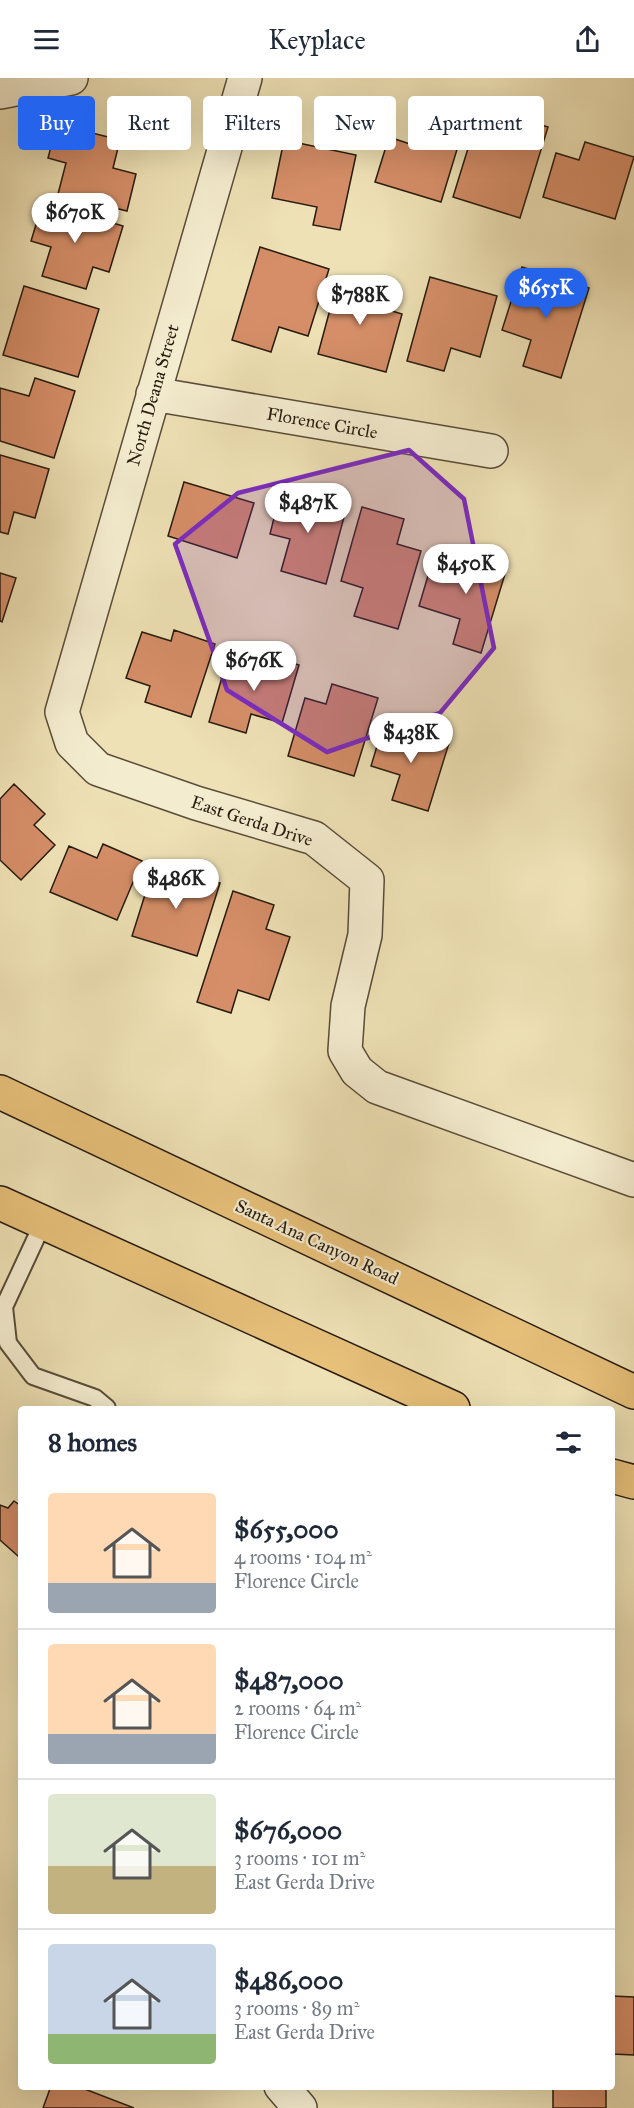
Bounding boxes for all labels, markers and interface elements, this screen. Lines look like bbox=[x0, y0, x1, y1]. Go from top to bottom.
icon: menu bbox=[30, 23, 63, 56]
text: Keyplace bbox=[268, 23, 366, 56]
icon: share bbox=[571, 23, 604, 56]
chip: Buy bbox=[18, 96, 95, 150]
chip: Rent bbox=[107, 96, 191, 150]
chip: Filters bbox=[203, 96, 302, 150]
chip: New bbox=[314, 96, 396, 150]
chip: Apartment bbox=[408, 96, 544, 150]
pin: $670K bbox=[33, 193, 117, 244]
text: $670K bbox=[46, 200, 104, 224]
pin: $655K bbox=[504, 268, 588, 319]
pin: $788K bbox=[318, 275, 402, 326]
text: $655K bbox=[518, 275, 574, 299]
text: $788K bbox=[331, 282, 389, 306]
street label: North Deana Street bbox=[122, 321, 184, 468]
street label: Florence Circle bbox=[265, 402, 379, 444]
pin: $487K bbox=[266, 483, 350, 534]
text: $487K bbox=[279, 490, 337, 514]
pin: $450K bbox=[424, 544, 508, 595]
text: $450K bbox=[437, 551, 495, 575]
pin: $676K bbox=[212, 641, 296, 692]
text: $676K bbox=[225, 648, 283, 672]
pin: $438K bbox=[369, 713, 453, 764]
text: $438K bbox=[383, 720, 439, 744]
street label: East Gerda Drive bbox=[188, 791, 316, 851]
pin: $486K bbox=[134, 859, 218, 910]
text: $486K bbox=[147, 866, 205, 890]
street label: Santa Ana Canyon Road bbox=[232, 1195, 402, 1289]
text: 8 homes bbox=[48, 1426, 137, 1458]
icon: filters bbox=[552, 1426, 585, 1459]
text: $655,000 bbox=[234, 1513, 339, 1545]
icon: home bbox=[96, 1517, 168, 1589]
text: 4 rooms · 104 m² bbox=[234, 1545, 372, 1569]
text: Florence Circle bbox=[234, 1569, 359, 1593]
text: $487,000 bbox=[234, 1664, 344, 1696]
icon: home bbox=[96, 1668, 168, 1740]
text: 2 rooms · 64 m² bbox=[234, 1696, 361, 1720]
text: Florence Circle bbox=[234, 1720, 359, 1744]
text: $676,000 bbox=[234, 1814, 342, 1846]
icon: home bbox=[96, 1818, 168, 1890]
text: 3 rooms · 101 m² bbox=[234, 1846, 365, 1870]
text: East Gerda Drive bbox=[234, 1870, 375, 1894]
text: $486,000 bbox=[234, 1964, 343, 1996]
icon: home bbox=[96, 1968, 168, 2040]
text: 3 rooms · 89 m² bbox=[234, 1996, 359, 2020]
text: East Gerda Drive bbox=[234, 2020, 375, 2044]

